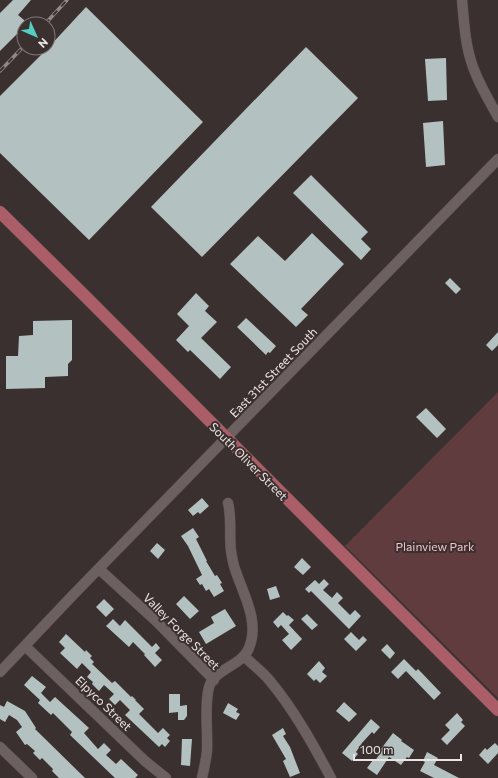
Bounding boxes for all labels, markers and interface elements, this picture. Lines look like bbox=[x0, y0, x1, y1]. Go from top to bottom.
north arrow bbox=[16, 16, 56, 56]
text: N bbox=[36, 36, 51, 51]
street label: East 31st Street South bbox=[226, 324, 320, 420]
street label: South Oliver Street bbox=[207, 419, 291, 503]
park label: Plainview Park bbox=[395, 539, 475, 553]
street label: Valley Forge Street bbox=[141, 590, 223, 672]
street label: Elpyco Street bbox=[73, 673, 135, 733]
scale bar bbox=[354, 736, 461, 762]
text: 100 m bbox=[360, 742, 394, 756]

